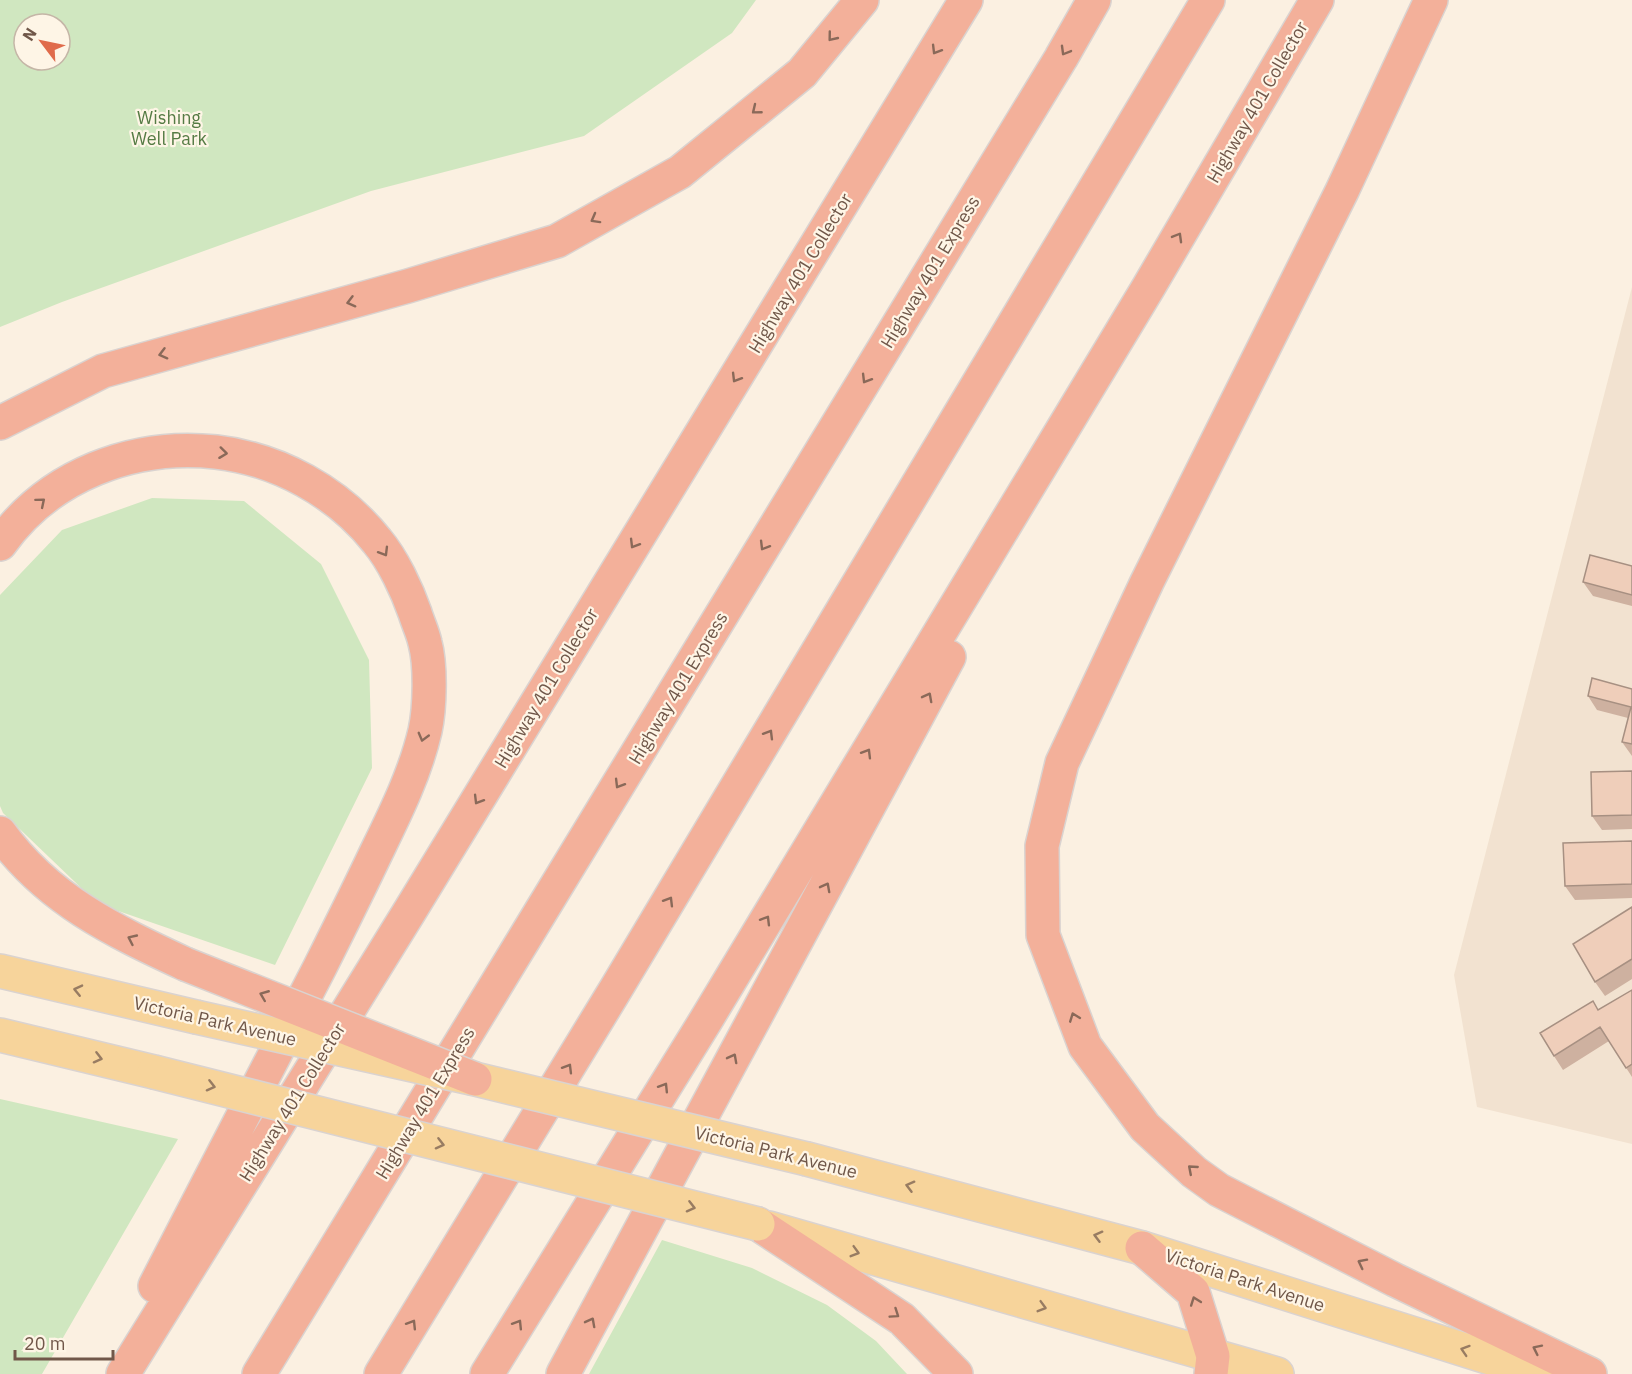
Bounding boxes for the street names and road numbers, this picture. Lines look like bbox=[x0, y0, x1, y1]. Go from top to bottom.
street label: Highway 401 Collector bbox=[1201, 17, 1313, 187]
street label: Highway 401 Collector bbox=[743, 188, 857, 357]
street label: Highway 401 Express bbox=[875, 192, 985, 352]
street label: Highway 401 Collector bbox=[489, 603, 603, 772]
street label: Highway 401 Express bbox=[623, 608, 733, 768]
street label: Victoria Park Avenue bbox=[131, 991, 299, 1051]
street label: Highway 401 Collector bbox=[234, 1018, 350, 1186]
street label: Highway 401 Express bbox=[370, 1023, 480, 1183]
street label: Victoria Park Avenue bbox=[692, 1121, 860, 1183]
street label: Victoria Park Avenue bbox=[1162, 1243, 1328, 1317]

